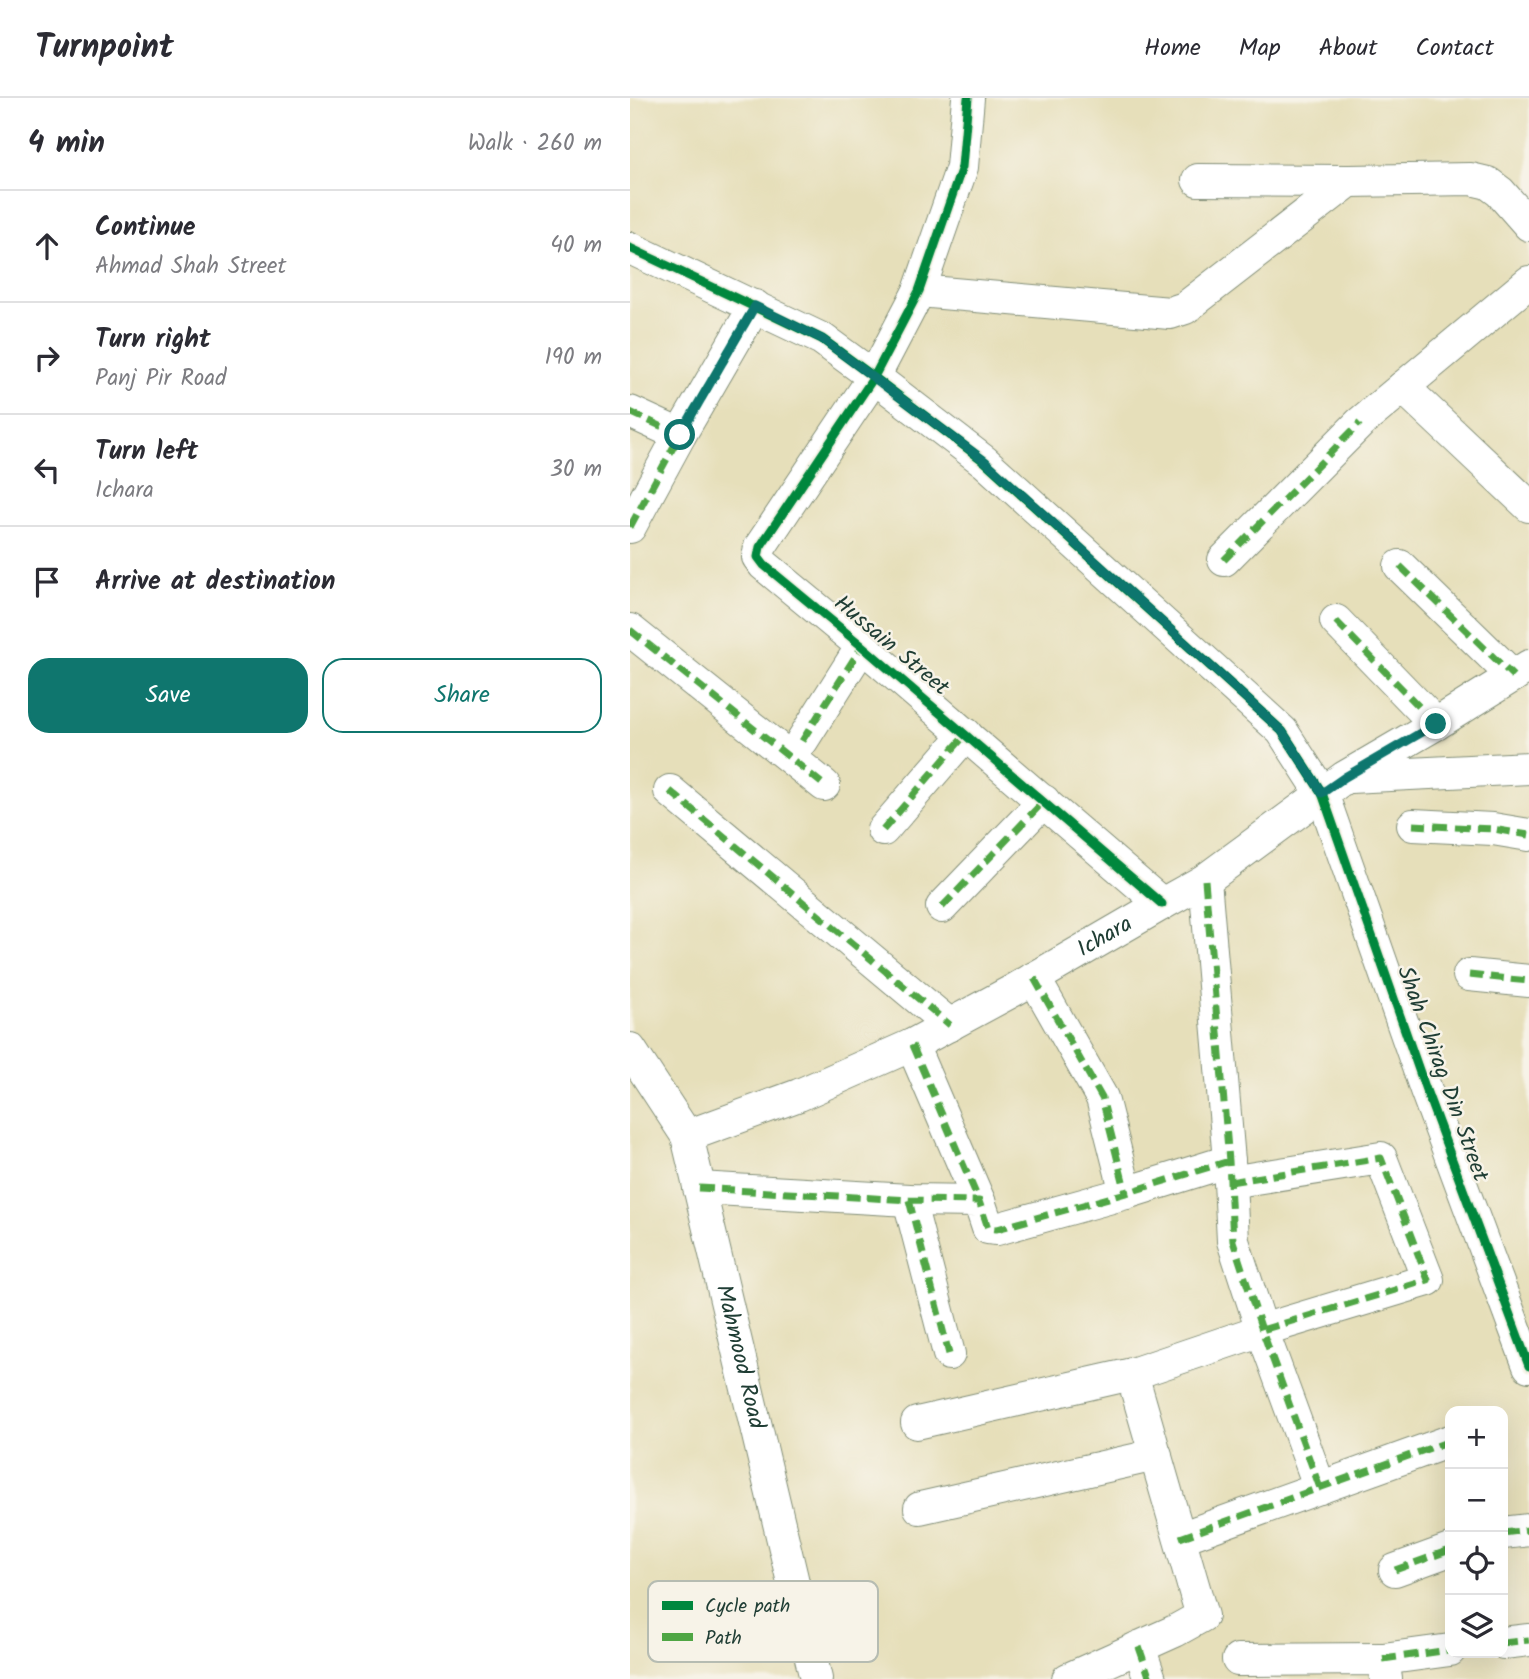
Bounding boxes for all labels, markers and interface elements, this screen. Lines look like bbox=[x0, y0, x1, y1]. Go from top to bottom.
text: Turnpoint bbox=[35, 22, 174, 75]
text: Home bbox=[1144, 29, 1201, 68]
text: Map bbox=[1239, 29, 1281, 68]
text: About bbox=[1319, 29, 1377, 68]
text: Contact bbox=[1415, 29, 1494, 68]
text: 4 min bbox=[28, 120, 105, 168]
text: Walk · 260 m bbox=[468, 126, 602, 162]
text: Continue bbox=[95, 207, 196, 249]
icon: ahead bbox=[28, 227, 66, 265]
text: 40 m bbox=[550, 228, 602, 264]
text: Ahmad Shah Street bbox=[95, 249, 286, 285]
text: Turn right bbox=[95, 319, 211, 361]
icon: right bbox=[28, 339, 66, 377]
text: 190 m bbox=[545, 340, 602, 376]
text: Panj Pir Road bbox=[95, 361, 227, 397]
route start bbox=[664, 419, 695, 450]
text: Turn left bbox=[95, 431, 198, 473]
icon: left bbox=[28, 451, 66, 489]
text: 30 m bbox=[550, 452, 602, 488]
text: Ichara bbox=[95, 473, 154, 509]
text: Arrive at destination bbox=[95, 561, 335, 603]
icon: arrive bbox=[28, 563, 66, 601]
street label: Hussain Street bbox=[825, 587, 958, 706]
button: Save bbox=[28, 658, 308, 733]
button: Share bbox=[322, 658, 602, 733]
route end bbox=[1420, 708, 1451, 739]
street label: Ichara bbox=[1071, 907, 1140, 967]
street label: Shah Chirag Din Street bbox=[1386, 961, 1498, 1188]
street label: Mahmood Road bbox=[705, 1281, 774, 1433]
map controls bbox=[1445, 1406, 1508, 1658]
button: + bbox=[1445, 1406, 1508, 1469]
button: − bbox=[1445, 1469, 1508, 1532]
button: locate bbox=[1445, 1532, 1508, 1595]
legend bbox=[648, 1581, 878, 1662]
text: Cycle path bbox=[705, 1592, 790, 1622]
button: layers bbox=[1445, 1595, 1508, 1658]
text: Path bbox=[705, 1624, 742, 1654]

